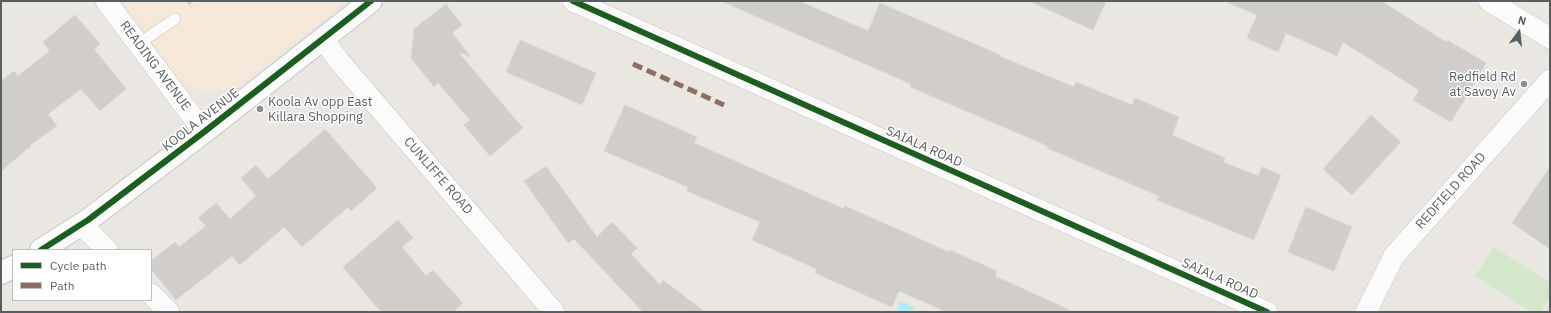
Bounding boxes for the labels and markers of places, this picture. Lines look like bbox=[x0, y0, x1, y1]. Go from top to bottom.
place label: Redfield Rd at Savoy Av bbox=[1449, 69, 1516, 100]
marker: Redfield Rd at Savoy Av bbox=[1519, 79, 1529, 89]
place label: Koola Av opp East Killara Shopping bbox=[268, 94, 372, 125]
marker: Koola Av opp East Killara Shopping bbox=[255, 104, 265, 114]

